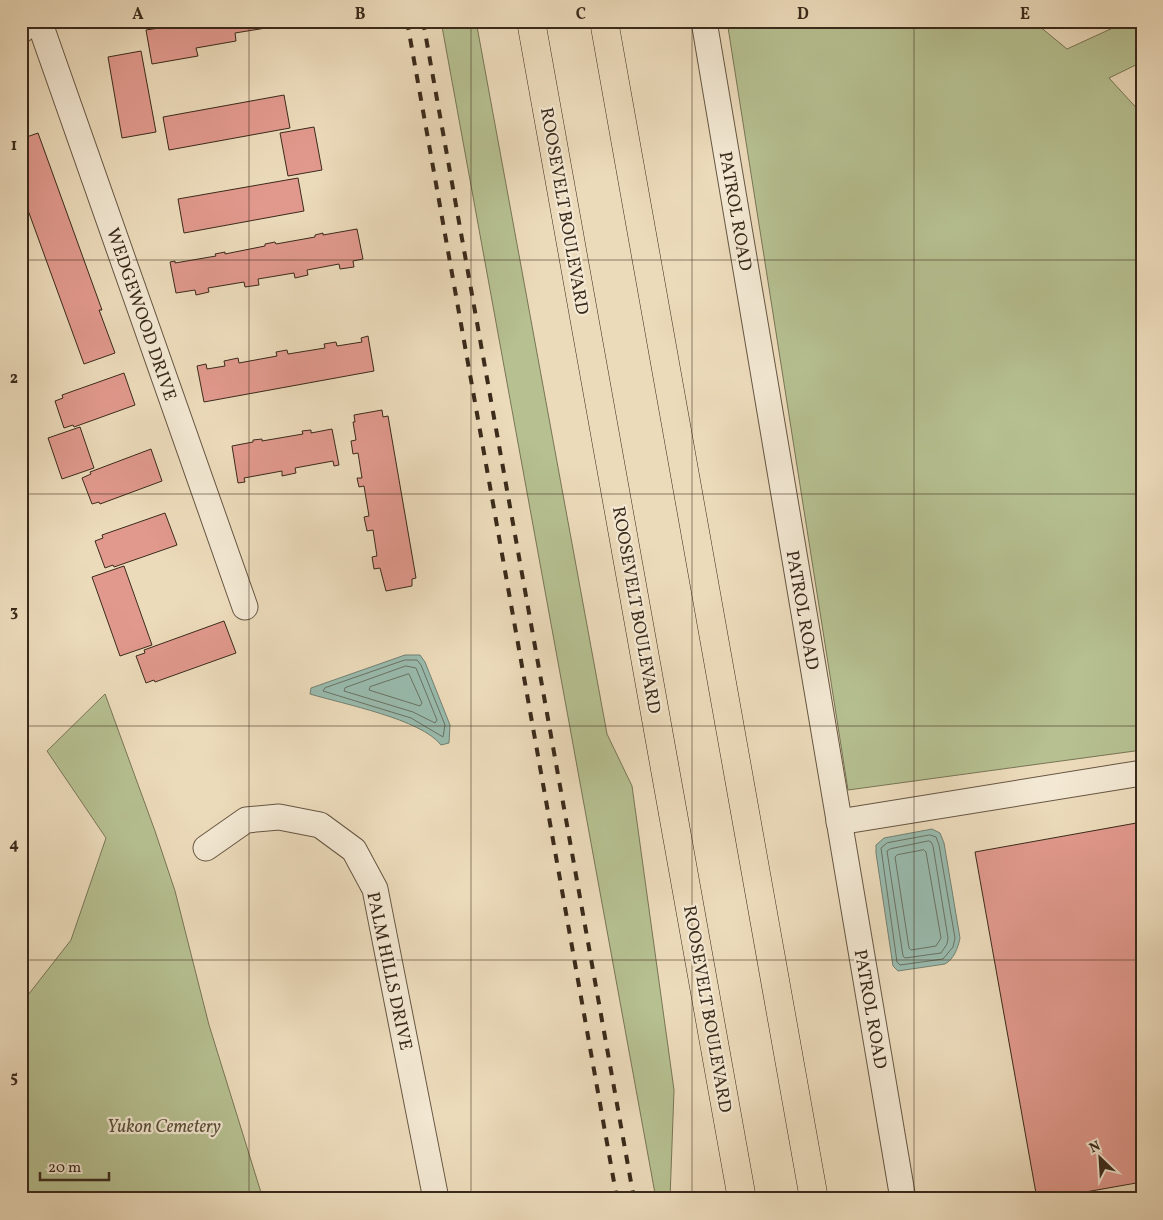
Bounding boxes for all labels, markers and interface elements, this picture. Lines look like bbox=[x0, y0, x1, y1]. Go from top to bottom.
text: A bbox=[132, 4, 144, 26]
text: B bbox=[355, 4, 366, 26]
text: C bbox=[576, 4, 586, 26]
text: D bbox=[797, 4, 809, 26]
text: E bbox=[1020, 4, 1030, 26]
street label: ROOSEVELT BOULEVARD bbox=[533, 106, 594, 317]
text: 1 bbox=[11, 135, 17, 157]
street label: PATROL ROAD bbox=[712, 149, 757, 273]
street label: WEDGEWOOD DRIVE bbox=[99, 225, 182, 404]
text: 2 bbox=[10, 368, 18, 390]
street label: ROOSEVELT BOULEVARD bbox=[605, 505, 666, 716]
street label: PATROL ROAD bbox=[779, 548, 824, 672]
text: 3 bbox=[10, 601, 18, 623]
text: 4 bbox=[9, 834, 19, 856]
street label: PALM HILLS DRIVE bbox=[360, 890, 418, 1053]
street label: ROOSEVELT BOULEVARD bbox=[676, 904, 737, 1115]
street label: PATROL ROAD bbox=[847, 947, 892, 1071]
text: 5 bbox=[10, 1067, 18, 1089]
park label: Yukon Cemetery bbox=[107, 1115, 221, 1140]
north arrow bbox=[1076, 1132, 1126, 1182]
text: N bbox=[1087, 1137, 1104, 1158]
scale bar bbox=[40, 1150, 109, 1182]
text: 20 m bbox=[48, 1158, 81, 1179]

